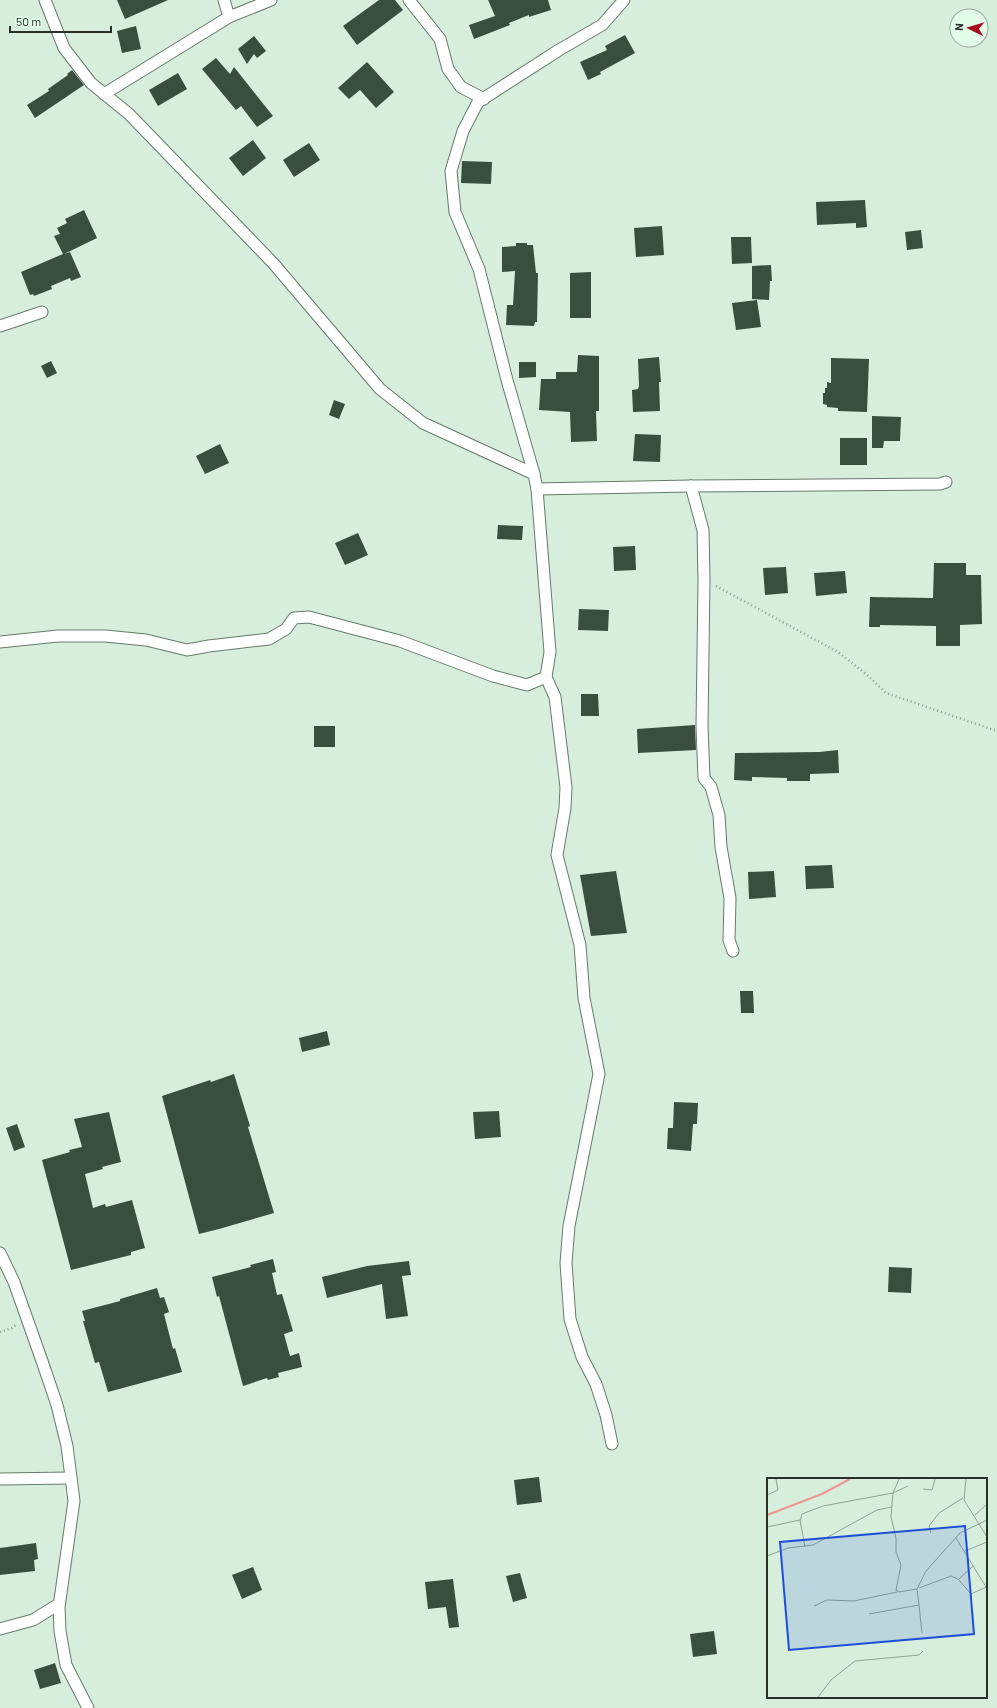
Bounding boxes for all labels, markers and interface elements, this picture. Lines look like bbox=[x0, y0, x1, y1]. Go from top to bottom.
scale bar bbox=[10, 8, 111, 34]
north arrow bbox=[949, 8, 989, 48]
text: 50 m bbox=[16, 14, 41, 28]
text: N bbox=[952, 23, 965, 31]
inset map bbox=[767, 1478, 987, 1698]

